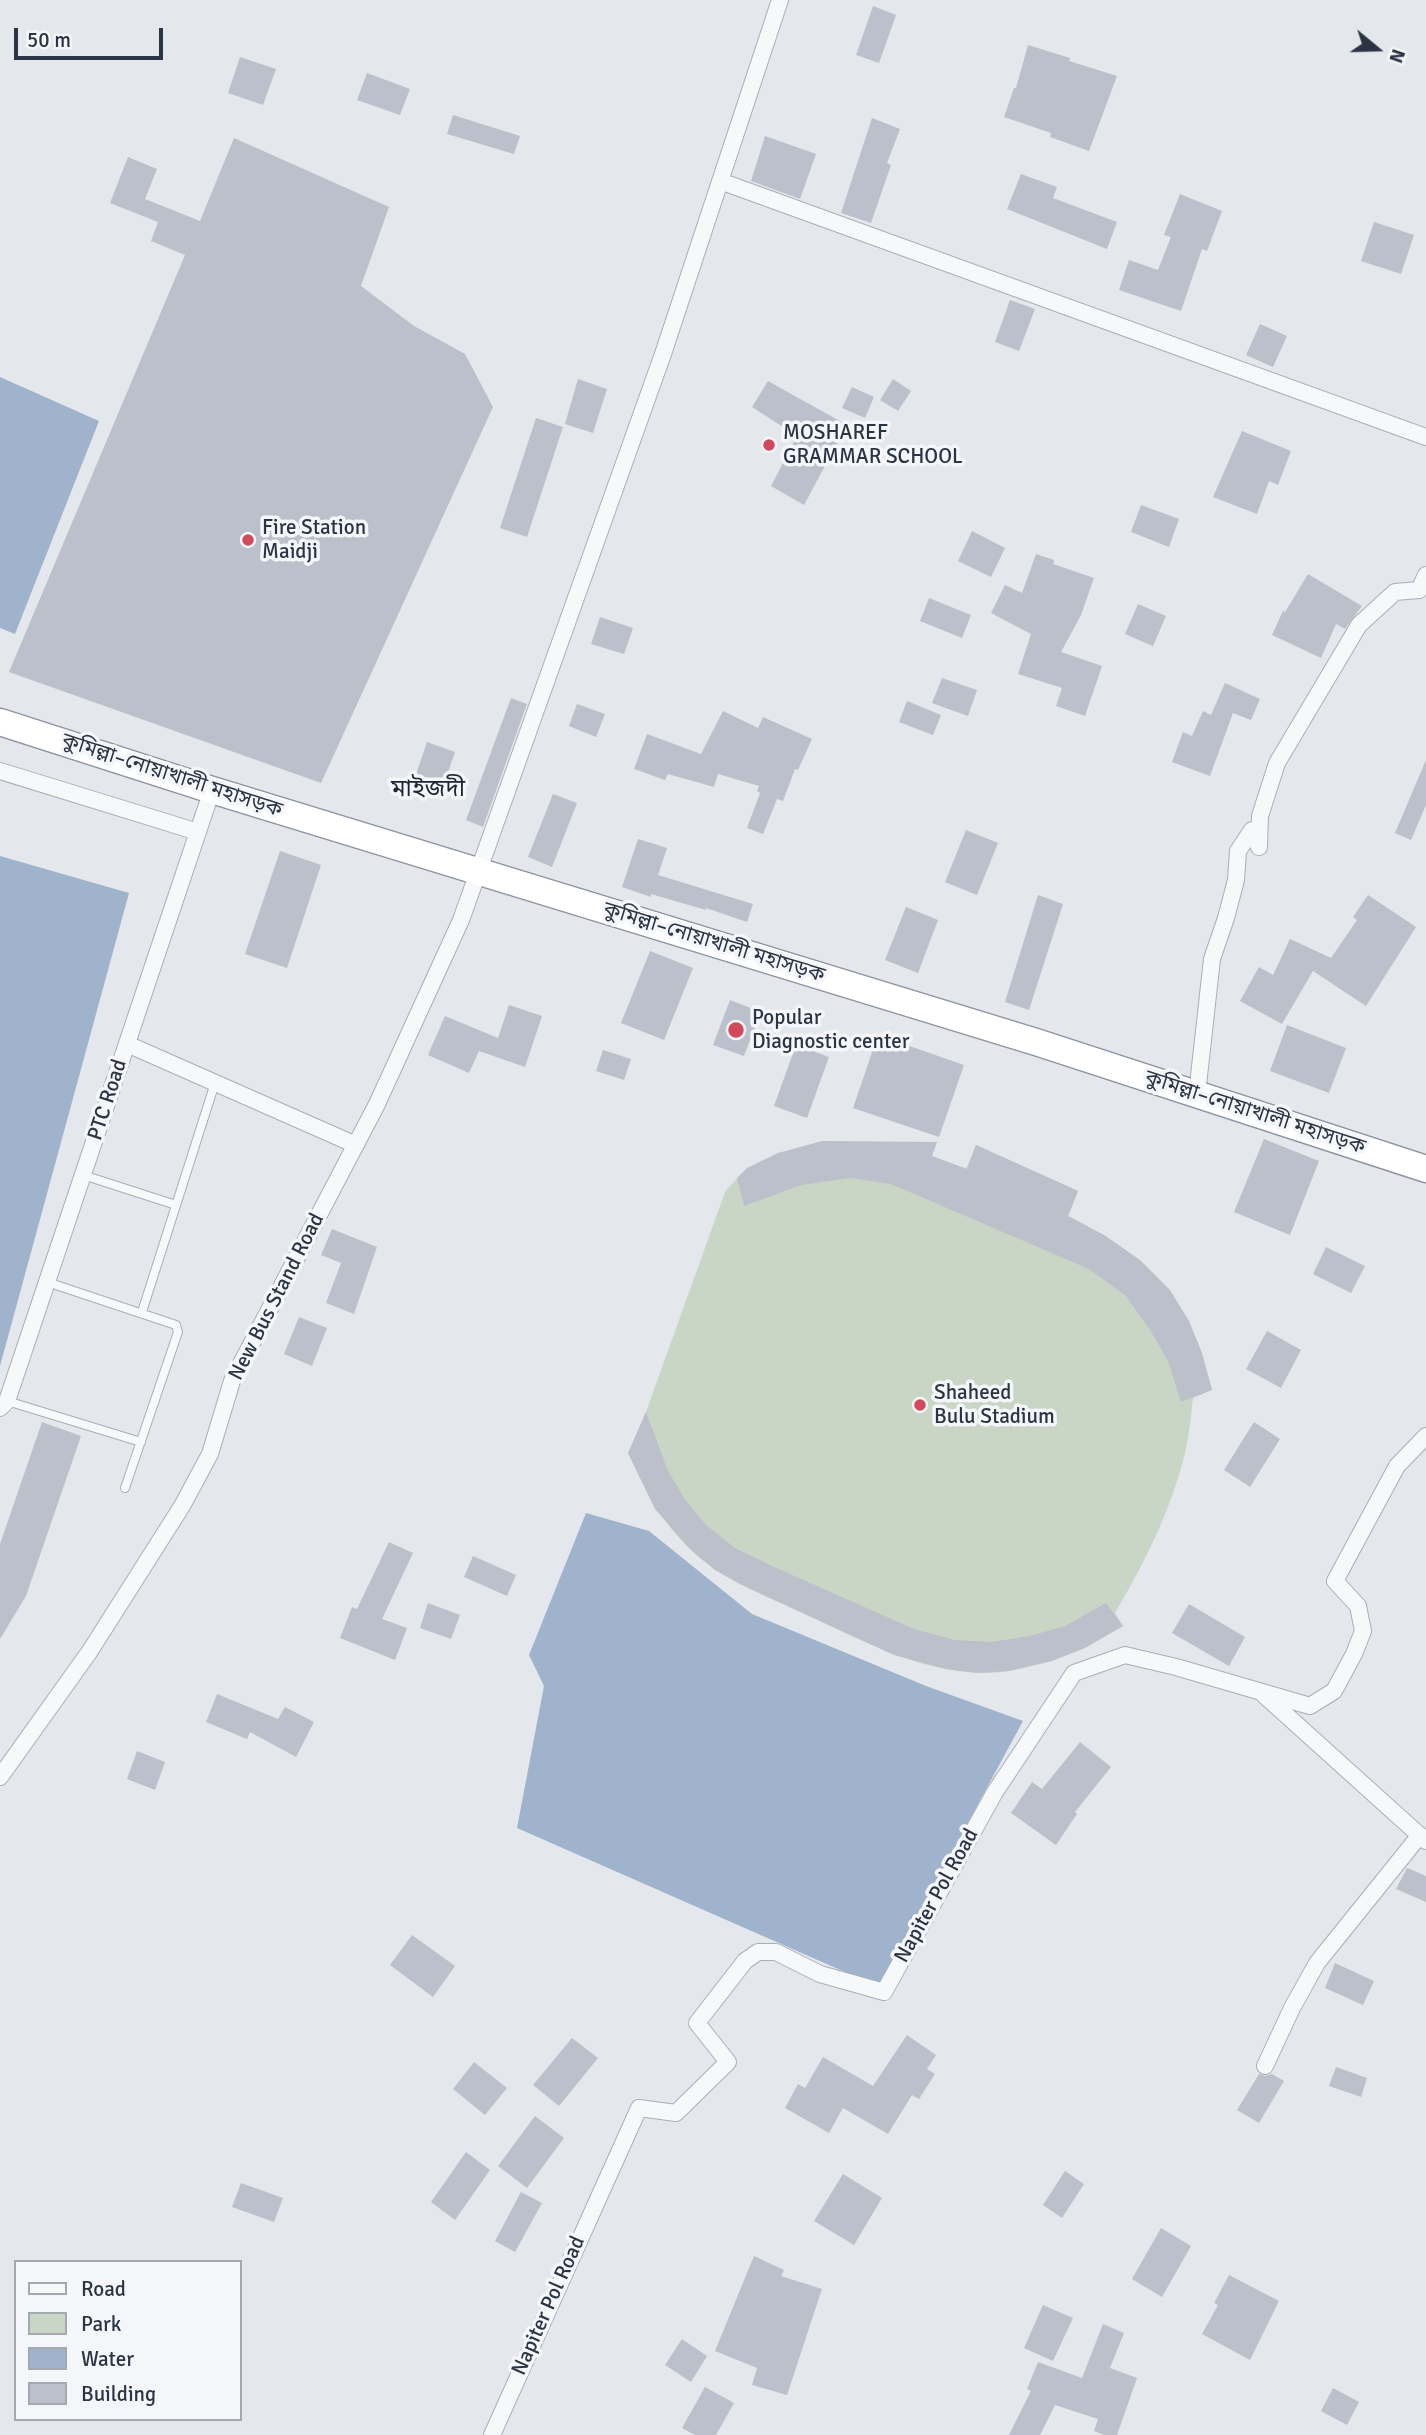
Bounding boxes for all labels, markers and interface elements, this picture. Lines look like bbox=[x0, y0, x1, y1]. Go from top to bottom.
scale bar bbox=[18, 14, 166, 58]
north arrow bbox=[1342, 14, 1412, 84]
text: 50 m bbox=[27, 27, 71, 53]
text: N bbox=[1383, 46, 1410, 66]
place label: MOSHAREF GRAMMAR SCHOOL bbox=[783, 420, 963, 470]
marker: MOSHAREF GRAMMAR SCHOOL bbox=[761, 437, 777, 453]
place label: Fire Station Maidji bbox=[262, 515, 366, 565]
marker: Fire Station Maidji bbox=[240, 532, 256, 548]
street label: কুমিল্লা–নোয়াখালী মহাসড়ক bbox=[59, 728, 285, 824]
district label: মাইজদী bbox=[391, 776, 465, 804]
street label: কুমিল্লা–নোয়াখালী মহাসড়ক bbox=[600, 897, 828, 989]
place label: Popular Diagnostic center bbox=[752, 1005, 909, 1055]
marker: Popular Diagnostic center bbox=[726, 1020, 746, 1040]
street label: PTC Road bbox=[83, 1056, 133, 1144]
street label: কুমিল্লা–নোয়াখালী মহাসড়ক bbox=[1142, 1065, 1368, 1161]
street label: New Bus Stand Road bbox=[224, 1209, 330, 1385]
place label: Shaheed Bulu Stadium bbox=[934, 1380, 1055, 1430]
marker: Shaheed Bulu Stadium bbox=[912, 1397, 928, 1413]
street label: Napiter Pol Road bbox=[890, 1824, 984, 1968]
street label: Napiter Pol Road bbox=[507, 2233, 591, 2379]
legend bbox=[14, 2260, 242, 2421]
text: Road bbox=[81, 2276, 126, 2302]
text: Park bbox=[81, 2311, 121, 2337]
text: Water bbox=[81, 2346, 134, 2372]
text: Building bbox=[81, 2381, 156, 2407]

